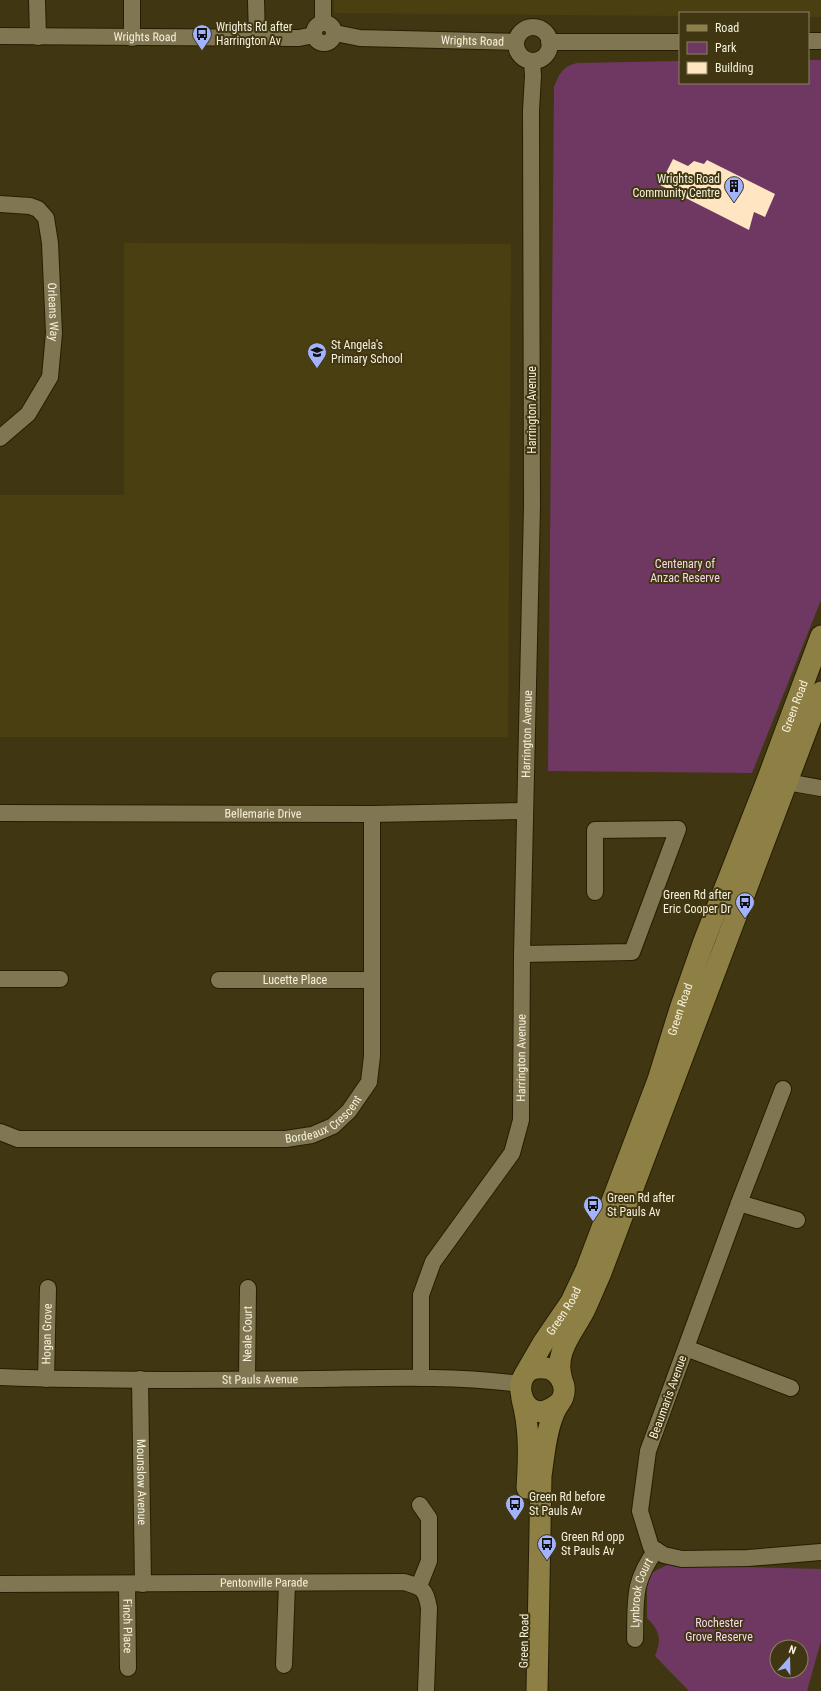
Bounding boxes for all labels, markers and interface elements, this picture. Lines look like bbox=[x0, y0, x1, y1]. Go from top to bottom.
legend bbox=[679, 12, 809, 84]
place label: Wrights Rd after Harrington Av bbox=[216, 20, 293, 48]
text: Road bbox=[715, 21, 739, 35]
bus stop icon: Wrights Rd after Harrington Av bbox=[191, 23, 213, 51]
street label: Wrights Road bbox=[113, 30, 177, 44]
street label: Wrights Road bbox=[441, 33, 504, 49]
text: Park bbox=[715, 41, 737, 55]
text: Building bbox=[715, 61, 753, 75]
place label: Wrights Road Community Centre bbox=[632, 172, 720, 200]
building icon: Wrights Road Community Centre bbox=[723, 175, 745, 203]
street label: Orleans Way bbox=[45, 282, 61, 342]
place label: St Angela's Primary School bbox=[331, 338, 403, 366]
school or university icon: St Angela's Primary School bbox=[306, 341, 328, 369]
street label: Harrington Avenue bbox=[525, 366, 539, 454]
park label: Centenary of Anzac Reserve bbox=[650, 557, 720, 585]
street label: Green Road bbox=[779, 678, 811, 734]
street label: Harrington Avenue bbox=[519, 690, 535, 778]
street label: Bellemarie Drive bbox=[225, 807, 302, 821]
place label: Green Rd after Eric Cooper Dr bbox=[663, 888, 731, 916]
bus stop icon: Green Rd after Eric Cooper Dr bbox=[734, 891, 756, 919]
street label: Lucette Place bbox=[263, 973, 328, 987]
street label: Green Road bbox=[665, 981, 696, 1037]
street label: Harrington Avenue bbox=[514, 1014, 529, 1102]
street label: Bordeaux Crescent bbox=[284, 1092, 365, 1146]
place label: Green Rd after St Pauls Av bbox=[607, 1191, 675, 1219]
bus stop icon: Green Rd after St Pauls Av bbox=[582, 1194, 604, 1222]
street label: Green Road bbox=[543, 1285, 584, 1338]
street label: Hogan Grove bbox=[39, 1303, 55, 1365]
street label: Neale Court bbox=[240, 1305, 255, 1362]
street label: Beaumaris Avenue bbox=[646, 1353, 690, 1441]
street label: St Pauls Avenue bbox=[222, 1372, 299, 1387]
street label: Mounslow Avenue bbox=[134, 1439, 149, 1526]
place label: Green Rd before St Pauls Av bbox=[529, 1490, 605, 1518]
bus stop icon: Green Rd before St Pauls Av bbox=[504, 1493, 526, 1521]
place label: Green Rd opp St Pauls Av bbox=[561, 1530, 624, 1558]
bus stop icon: Green Rd opp St Pauls Av bbox=[536, 1533, 558, 1561]
street label: Lynbrook Court bbox=[628, 1555, 656, 1628]
street label: Pentonville Parade bbox=[220, 1575, 309, 1590]
street label: Finch Place bbox=[120, 1599, 135, 1654]
street label: Green Road bbox=[517, 1614, 531, 1668]
park label: Rochester Grove Reserve bbox=[685, 1616, 753, 1644]
north arrow bbox=[769, 1639, 809, 1679]
text: N bbox=[787, 1643, 798, 1657]

